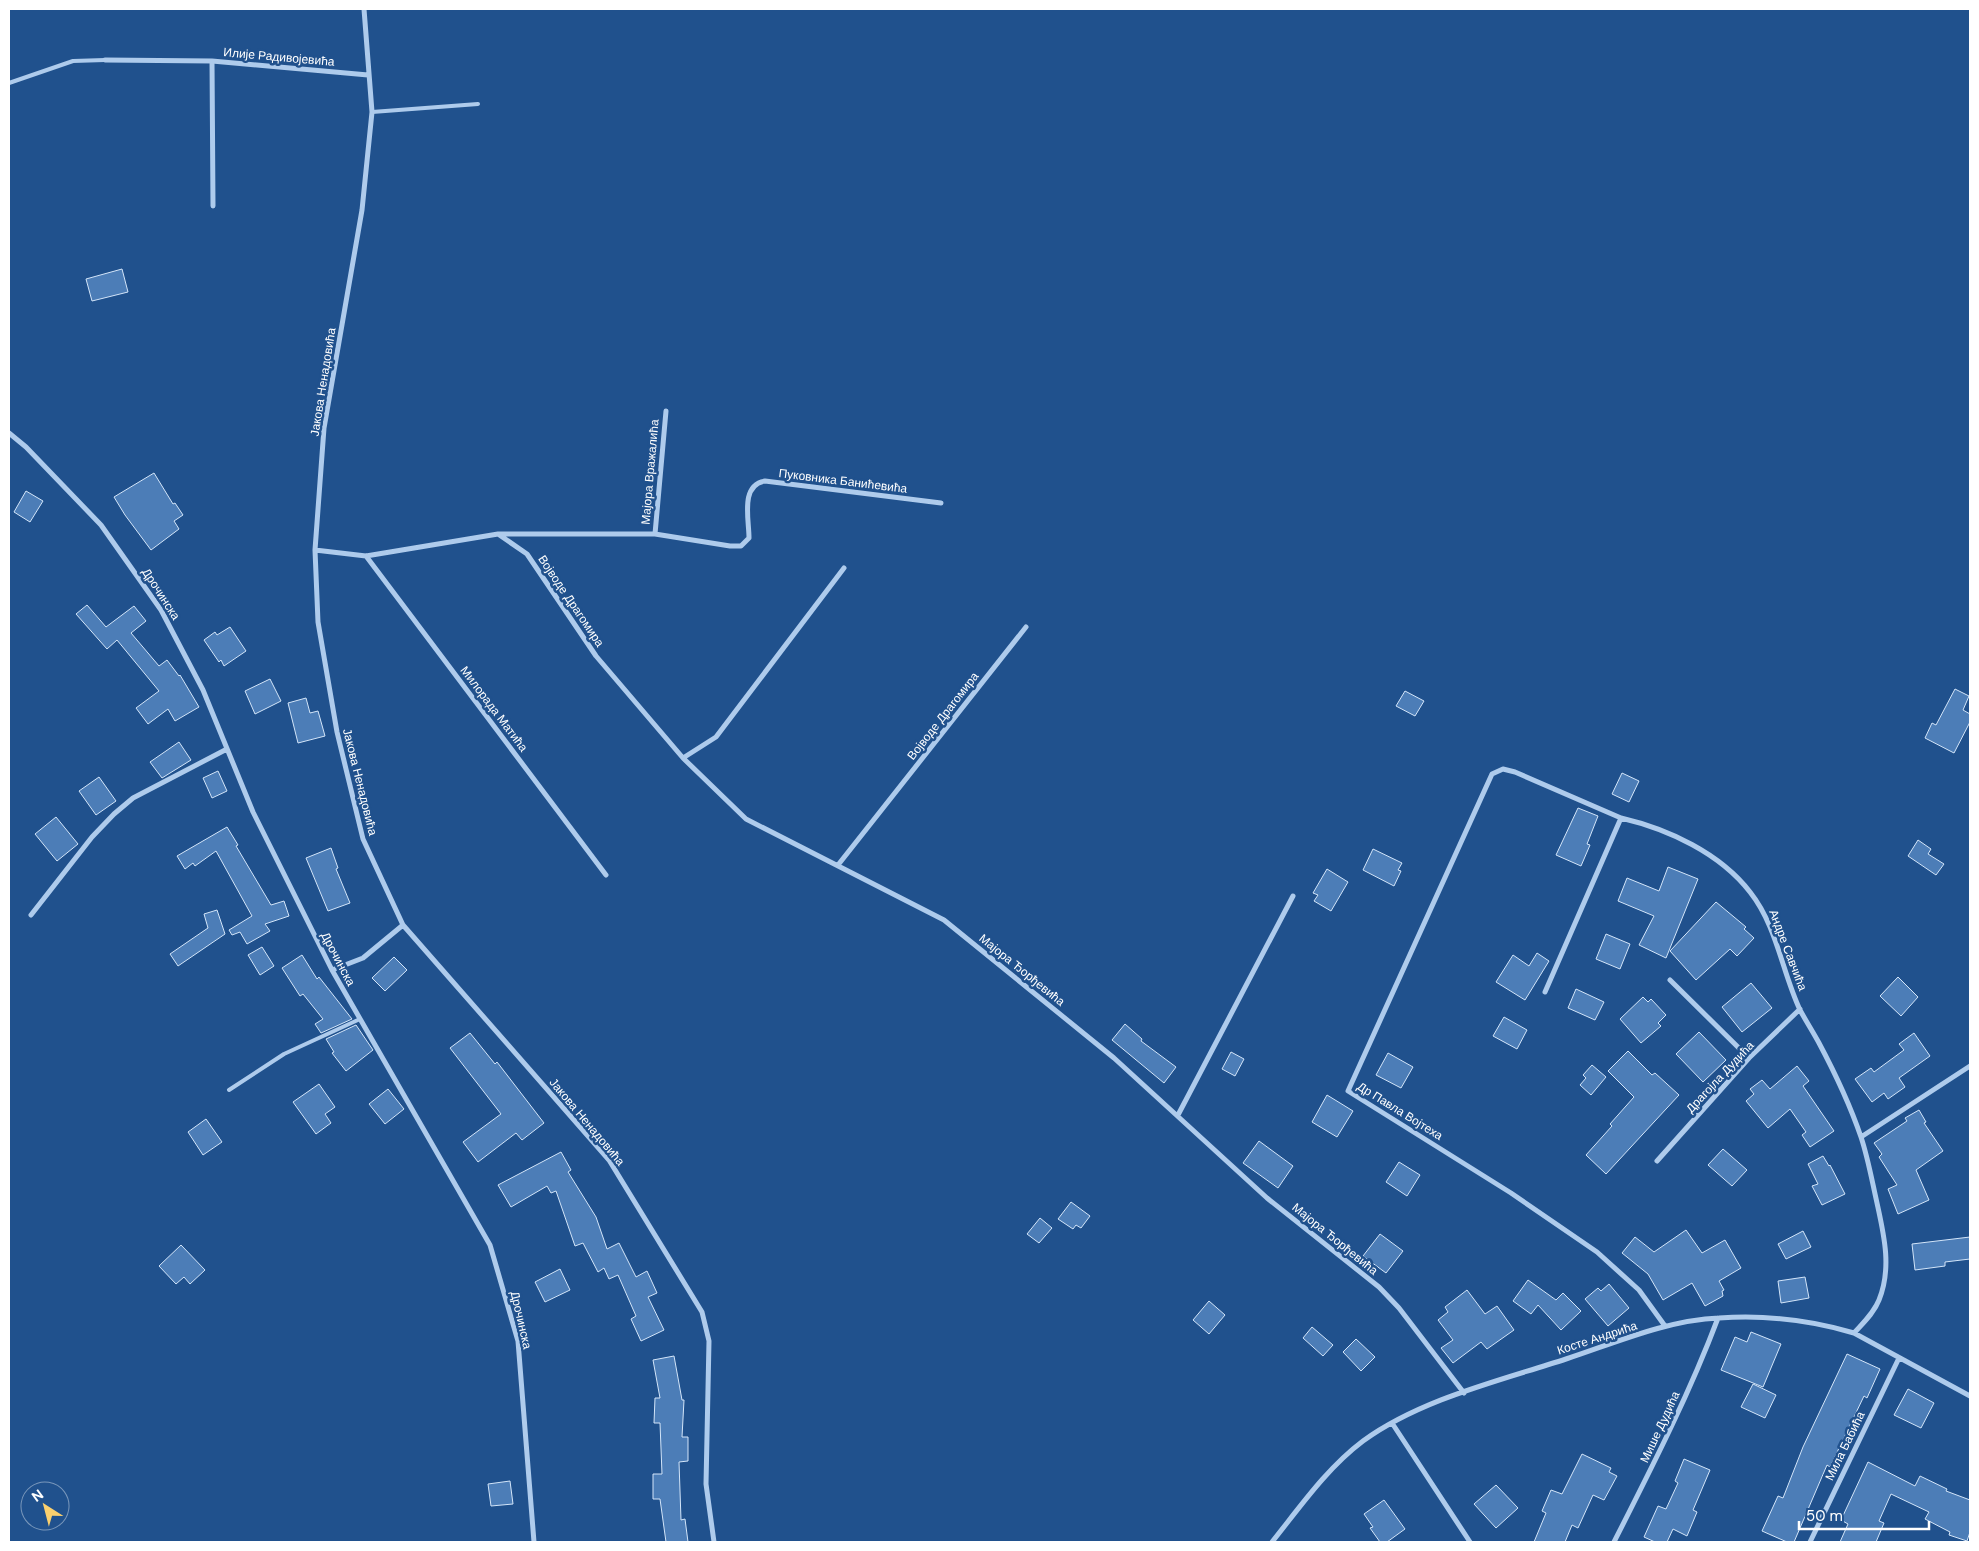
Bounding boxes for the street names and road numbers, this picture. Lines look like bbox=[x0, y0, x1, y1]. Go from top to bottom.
street label: Илије Радивојевића bbox=[223, 44, 336, 70]
street label: Јакова Ненадовића bbox=[307, 326, 340, 437]
street label: Мајора Вражалића bbox=[637, 418, 663, 525]
street label: Пуковника Банићевића bbox=[778, 465, 909, 497]
street label: Војводе Драгомира bbox=[534, 552, 608, 650]
street label: Дрочинска bbox=[138, 565, 184, 623]
street label: Милорада Матића bbox=[457, 663, 532, 755]
street label: Војводе Драгомира bbox=[904, 668, 983, 763]
street label: Јакова Ненадовића bbox=[339, 727, 381, 837]
street label: Андре Савчића bbox=[1765, 907, 1811, 993]
street label: Дрочинска bbox=[317, 929, 359, 989]
street label: Мајора Ђорђевића bbox=[976, 930, 1069, 1010]
street label: Драгојла Дудића bbox=[1682, 1037, 1758, 1116]
street label: Јакова Ненадовића bbox=[546, 1075, 629, 1169]
street label: Др Павла Војтеха bbox=[1354, 1078, 1446, 1144]
street label: Мајора Ђорђевића bbox=[1289, 1199, 1382, 1279]
street label: Дрочинска bbox=[507, 1289, 536, 1351]
street label: Косте Андрића bbox=[1555, 1317, 1639, 1358]
street label: Мише Дудића bbox=[1636, 1388, 1684, 1465]
street label: Мила Бабића bbox=[1821, 1408, 1869, 1483]

